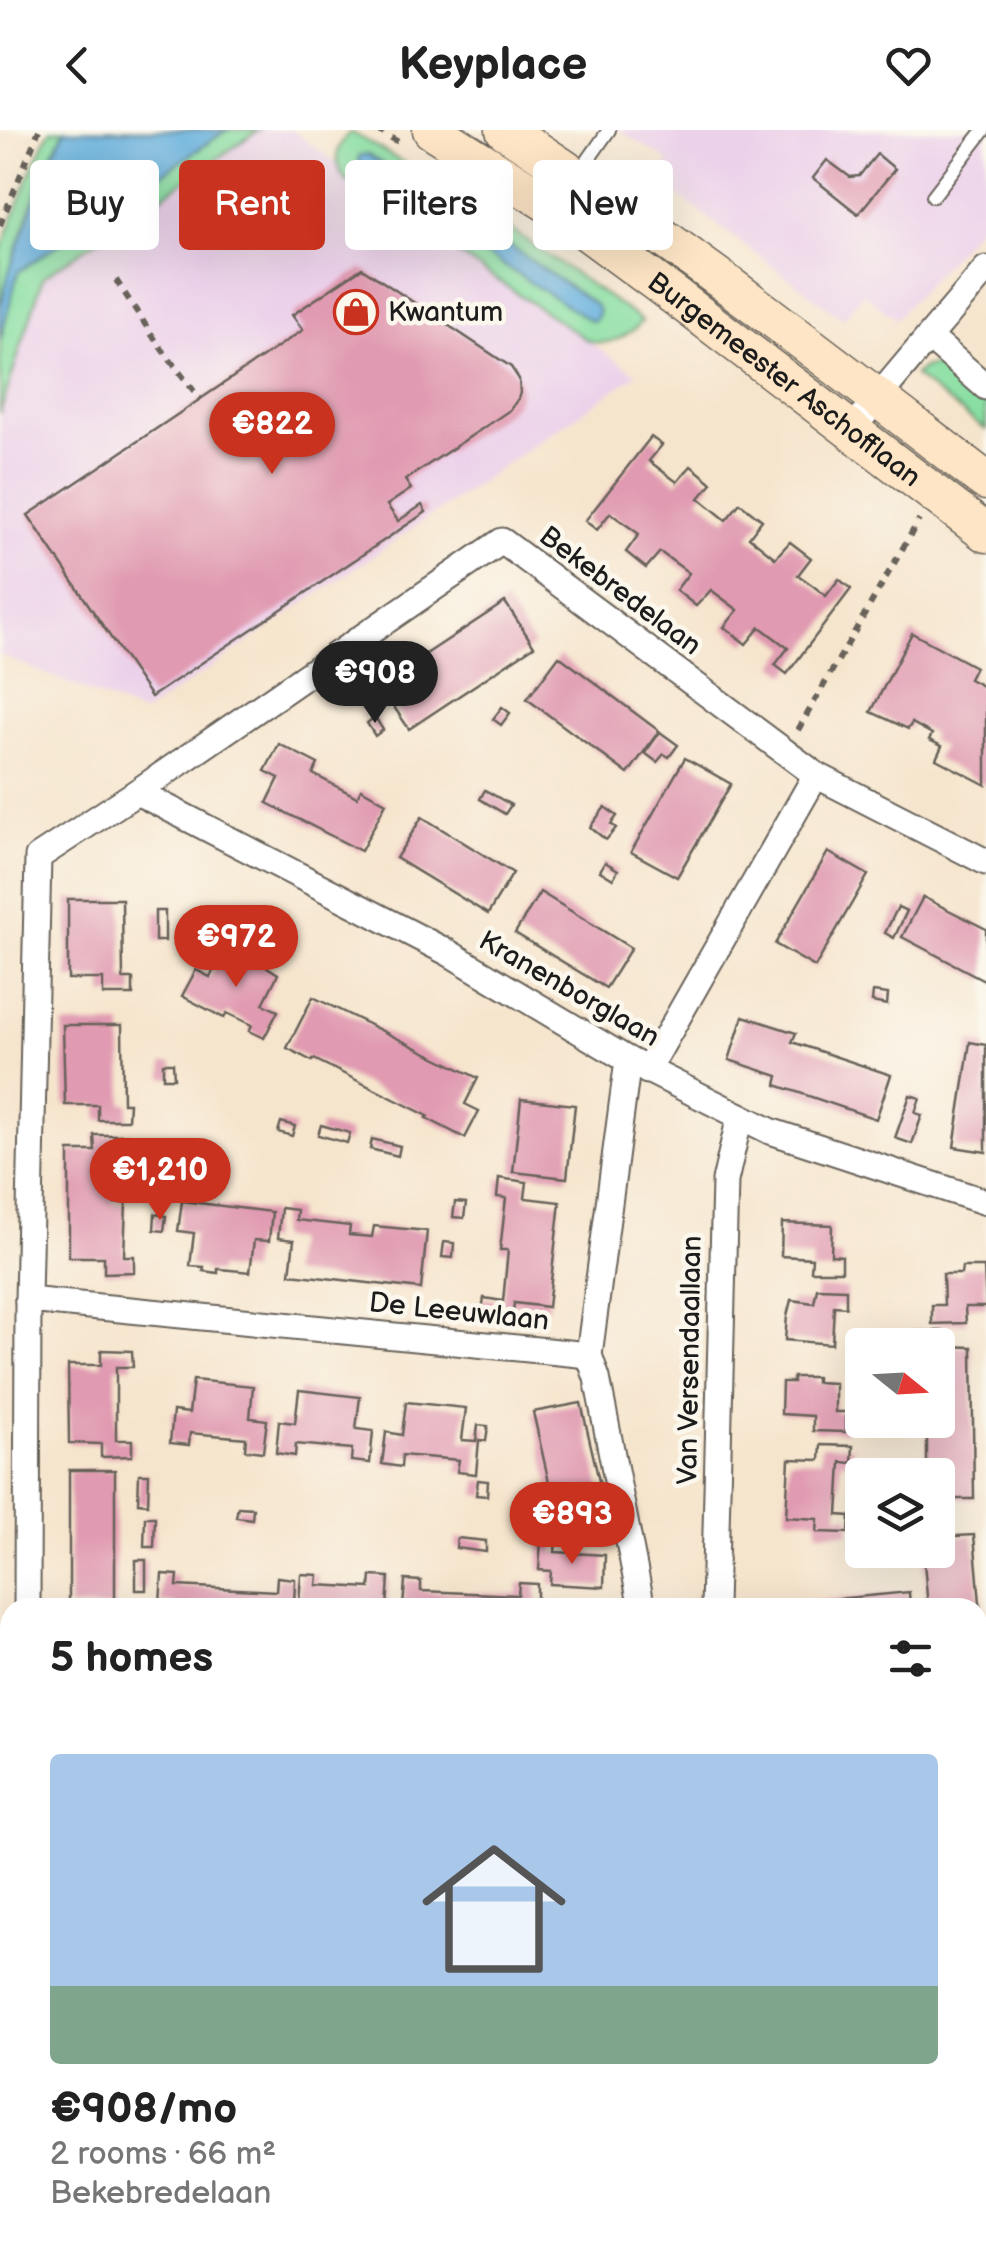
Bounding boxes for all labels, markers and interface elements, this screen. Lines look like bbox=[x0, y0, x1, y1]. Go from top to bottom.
icon: back bbox=[50, 38, 105, 93]
text: Keyplace bbox=[399, 38, 587, 93]
icon: heart bbox=[881, 38, 936, 93]
chip: Buy bbox=[30, 160, 159, 250]
chip: Rent bbox=[179, 160, 325, 250]
chip: Filters bbox=[345, 160, 513, 250]
chip: New bbox=[533, 160, 673, 250]
street label: Burgemeester Aschofflaan bbox=[641, 265, 927, 494]
shop icon: Kwantum bbox=[333, 289, 379, 335]
place label: Kwantum bbox=[388, 296, 503, 329]
pin: €822 bbox=[213, 392, 331, 477]
text: €822 bbox=[231, 405, 313, 444]
street label: Bekebredelaan bbox=[533, 520, 707, 662]
pin: €908 bbox=[316, 641, 434, 726]
text: €908 bbox=[334, 654, 416, 693]
pin: €972 bbox=[177, 905, 295, 990]
text: €972 bbox=[196, 918, 276, 957]
street label: Kranenborglaan bbox=[473, 924, 665, 1054]
pin: €1,210 bbox=[79, 1138, 241, 1223]
text: €1,210 bbox=[112, 1151, 208, 1190]
street label: Van Versendaallaan bbox=[671, 1235, 709, 1485]
street label: De Leeuwlaan bbox=[367, 1286, 551, 1338]
north arrow bbox=[845, 1328, 955, 1438]
map controls bbox=[845, 1328, 955, 1568]
button: layers bbox=[845, 1458, 955, 1568]
pin: €893 bbox=[513, 1482, 631, 1567]
text: €893 bbox=[532, 1495, 612, 1534]
icon: filters bbox=[883, 1631, 938, 1686]
text: 5 homes bbox=[50, 1633, 213, 1684]
icon: home bbox=[404, 1819, 584, 1999]
text: €908/mo bbox=[50, 2084, 237, 2135]
text: 2 rooms · 66 m² bbox=[50, 2135, 276, 2174]
text: Bekebredelaan bbox=[50, 2174, 271, 2213]

